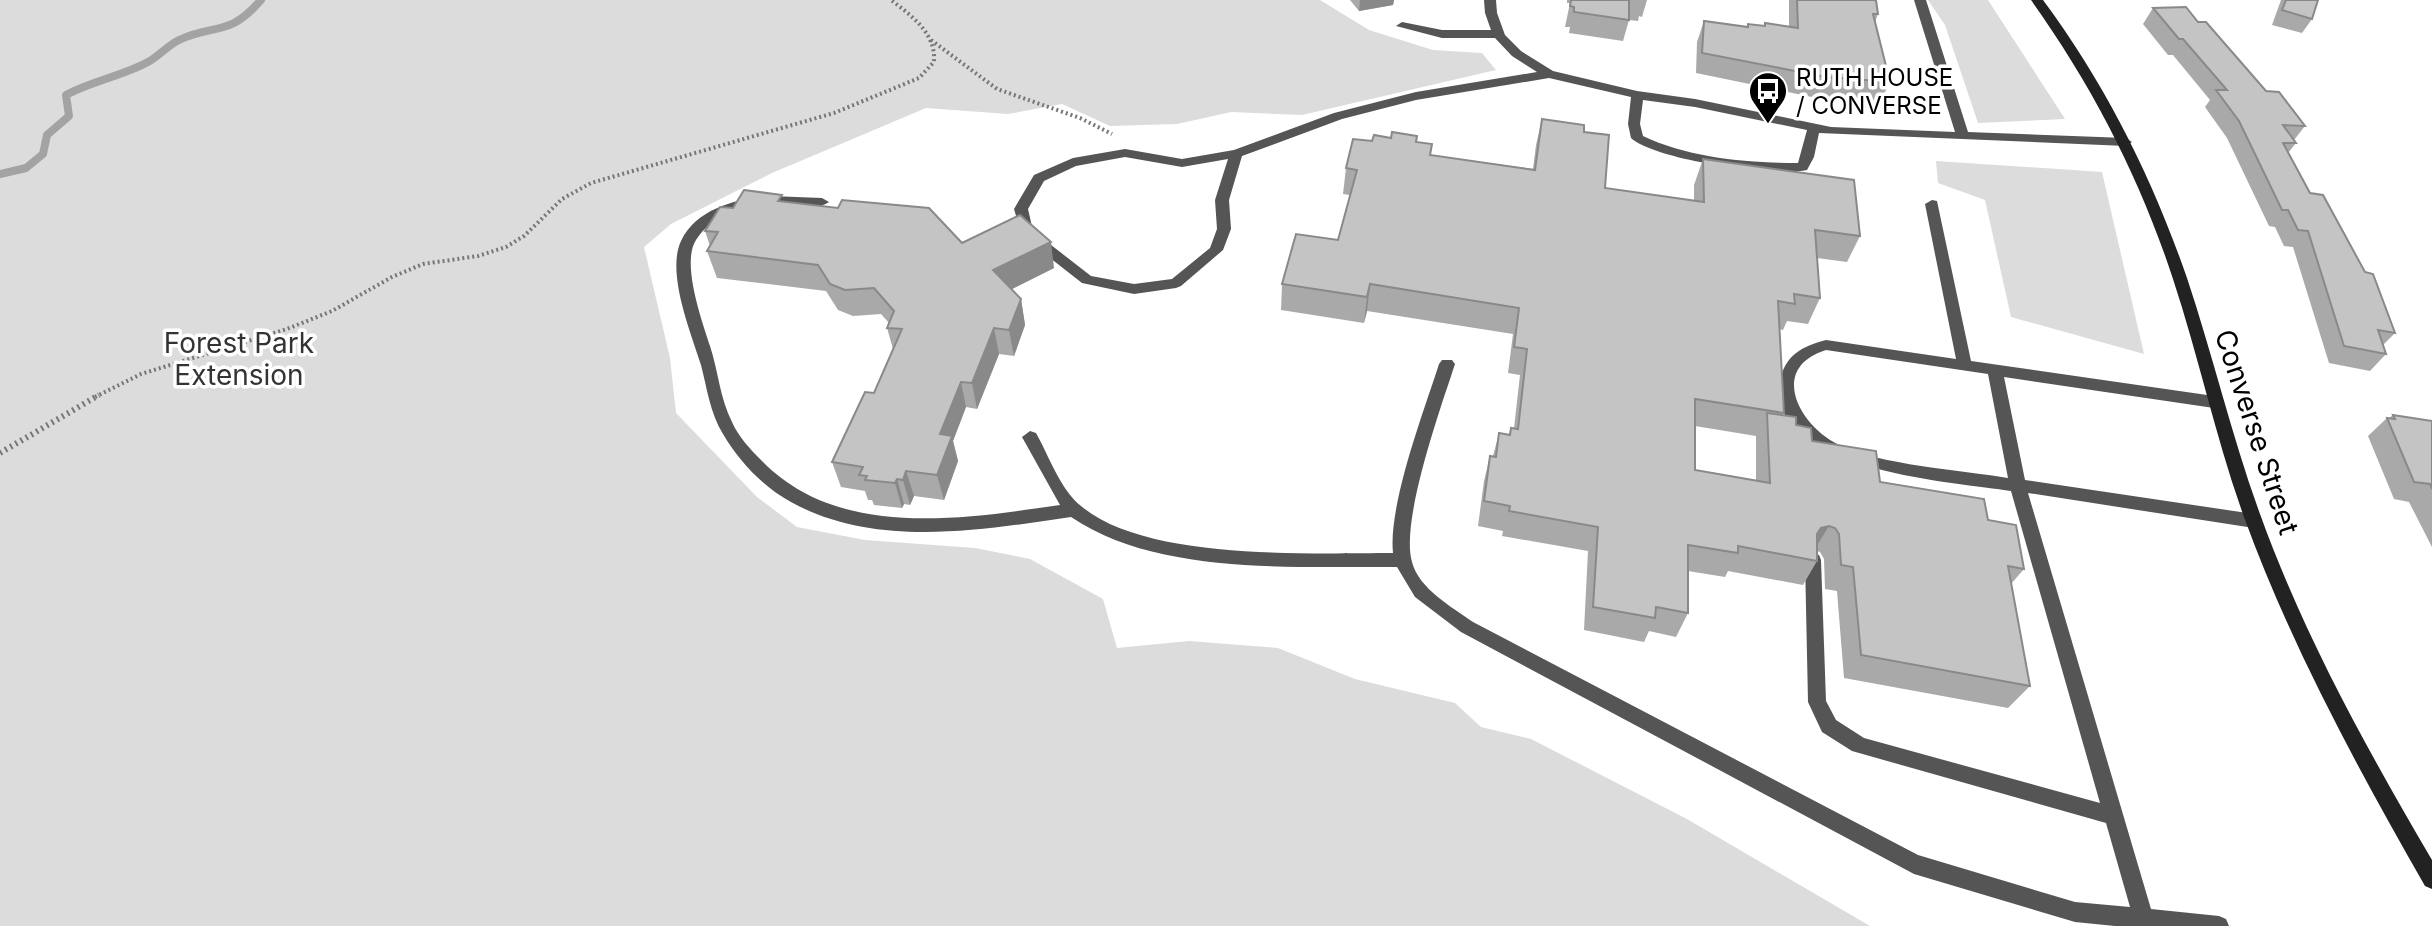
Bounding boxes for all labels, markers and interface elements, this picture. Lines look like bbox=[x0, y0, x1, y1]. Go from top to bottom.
place label: RUTH HOUSE / CONVERSE bbox=[1796, 63, 1953, 120]
bus stop icon: RUTH HOUSE / CONVERSE bbox=[1747, 70, 1789, 125]
street label: Converse Street bbox=[2208, 325, 2306, 539]
park label: Forest Park Extension bbox=[164, 326, 314, 392]

